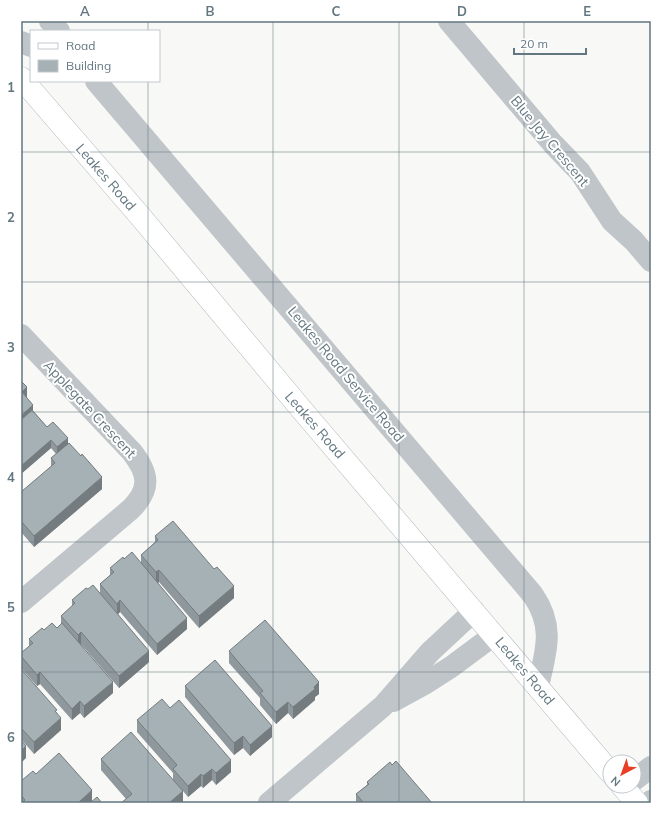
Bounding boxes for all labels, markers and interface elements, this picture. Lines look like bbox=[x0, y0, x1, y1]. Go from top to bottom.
text: A bbox=[80, 3, 90, 19]
text: B bbox=[206, 3, 215, 19]
text: C bbox=[332, 3, 341, 19]
text: D bbox=[457, 3, 467, 19]
text: E bbox=[583, 3, 591, 19]
legend bbox=[30, 30, 160, 82]
scale bar bbox=[514, 30, 586, 56]
text: 20 m bbox=[520, 36, 548, 51]
text: Road bbox=[66, 38, 95, 53]
text: Building bbox=[66, 58, 111, 73]
text: 1 bbox=[7, 79, 15, 95]
street label: Blue Jay Crescent bbox=[507, 92, 593, 190]
street label: Leakes Road bbox=[72, 140, 140, 214]
text: 2 bbox=[7, 209, 15, 225]
street label: Leakes Road Service Road bbox=[284, 303, 408, 445]
text: 3 bbox=[7, 339, 15, 355]
street label: Applegate Crescent bbox=[40, 356, 140, 462]
street label: Leakes Road bbox=[281, 388, 349, 462]
text: 4 bbox=[7, 469, 15, 485]
text: 5 bbox=[7, 599, 15, 615]
street label: Leakes Road bbox=[491, 633, 559, 709]
text: 6 bbox=[7, 729, 15, 745]
north arrow bbox=[602, 754, 642, 794]
text: N bbox=[608, 774, 623, 790]

